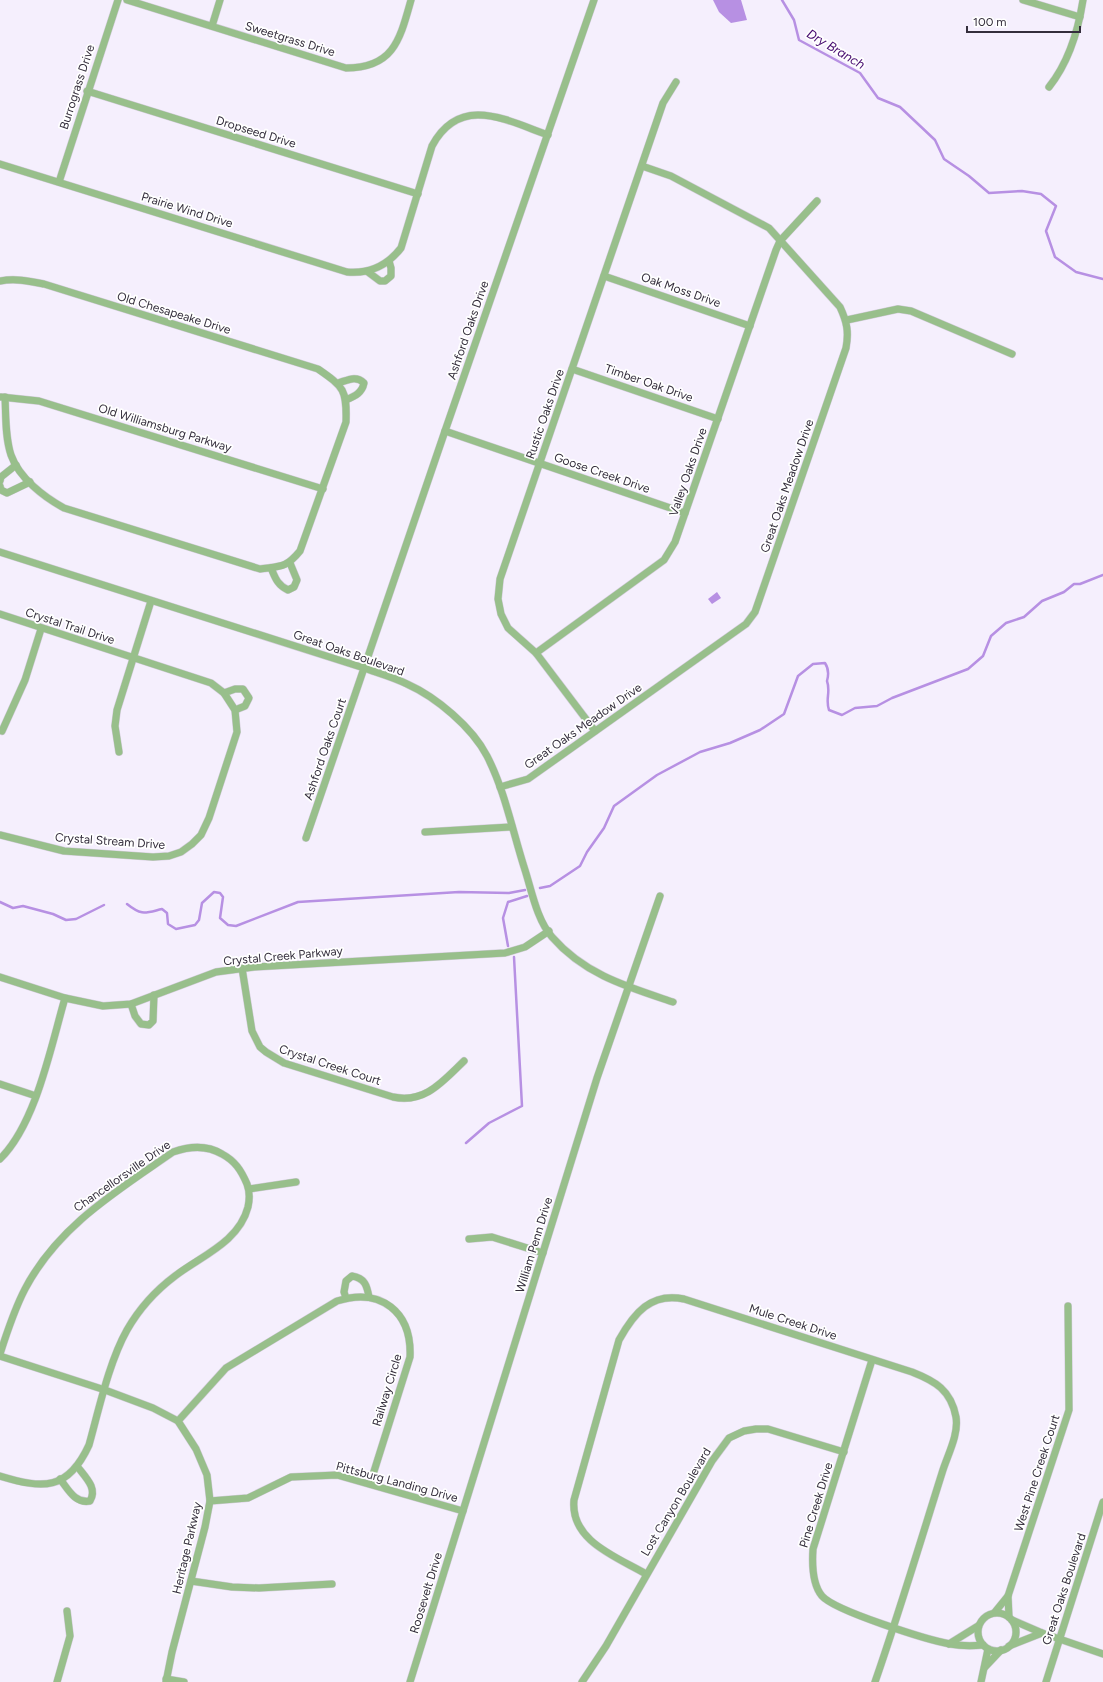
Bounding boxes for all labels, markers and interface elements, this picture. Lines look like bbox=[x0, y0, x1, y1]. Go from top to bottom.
scale bar bbox=[967, 8, 1080, 34]
text: 100 m bbox=[973, 15, 1007, 29]
street label: Sweetgrass Drive bbox=[243, 19, 337, 59]
water label: Dry Branch bbox=[804, 26, 868, 72]
street label: Burrograss Drive bbox=[57, 42, 97, 131]
street label: Dropseed Drive bbox=[214, 113, 298, 151]
street label: Prairie Wind Drive bbox=[140, 189, 235, 231]
street label: Oak Moss Drive bbox=[639, 270, 723, 310]
street label: Ashford Oaks Drive bbox=[445, 278, 492, 381]
street label: Old Chesapeake Drive bbox=[115, 289, 233, 337]
street label: Timber Oak Drive bbox=[603, 361, 695, 405]
street label: Rustic Oaks Drive bbox=[523, 367, 567, 461]
street label: Old Williamsburg Parkway bbox=[97, 401, 234, 455]
street label: Great Oaks Meadow Drive bbox=[758, 417, 817, 554]
street label: Valley Oaks Drive bbox=[666, 426, 710, 518]
street label: Goose Creek Drive bbox=[552, 450, 652, 496]
street label: Crystal Trail Drive bbox=[24, 605, 117, 647]
street label: Great Oaks Boulevard bbox=[292, 627, 406, 679]
street label: Great Oaks Meadow Drive bbox=[522, 680, 645, 772]
street label: Ashford Oaks Court bbox=[301, 696, 349, 802]
street label: Crystal Stream Drive bbox=[54, 830, 166, 852]
street label: Crystal Creek Parkway bbox=[223, 944, 344, 968]
street label: Crystal Creek Court bbox=[277, 1042, 383, 1088]
street label: Chancellorsville Drive bbox=[71, 1137, 173, 1215]
street label: William Penn Drive bbox=[513, 1195, 555, 1294]
street label: Mule Creek Drive bbox=[747, 1301, 839, 1343]
street label: Railway Circle bbox=[369, 1352, 405, 1428]
street label: West Pine Creek Court bbox=[1011, 1412, 1063, 1533]
street label: Lost Canyon Boulevard bbox=[638, 1445, 714, 1559]
street label: Pittsburg Landing Drive bbox=[335, 1459, 460, 1505]
street label: Pine Creek Drive bbox=[796, 1460, 836, 1549]
street label: Heritage Parkway bbox=[170, 1500, 205, 1595]
street label: Great Oaks Boulevard bbox=[1039, 1531, 1089, 1647]
street label: Roosevelt Drive bbox=[407, 1550, 445, 1635]

